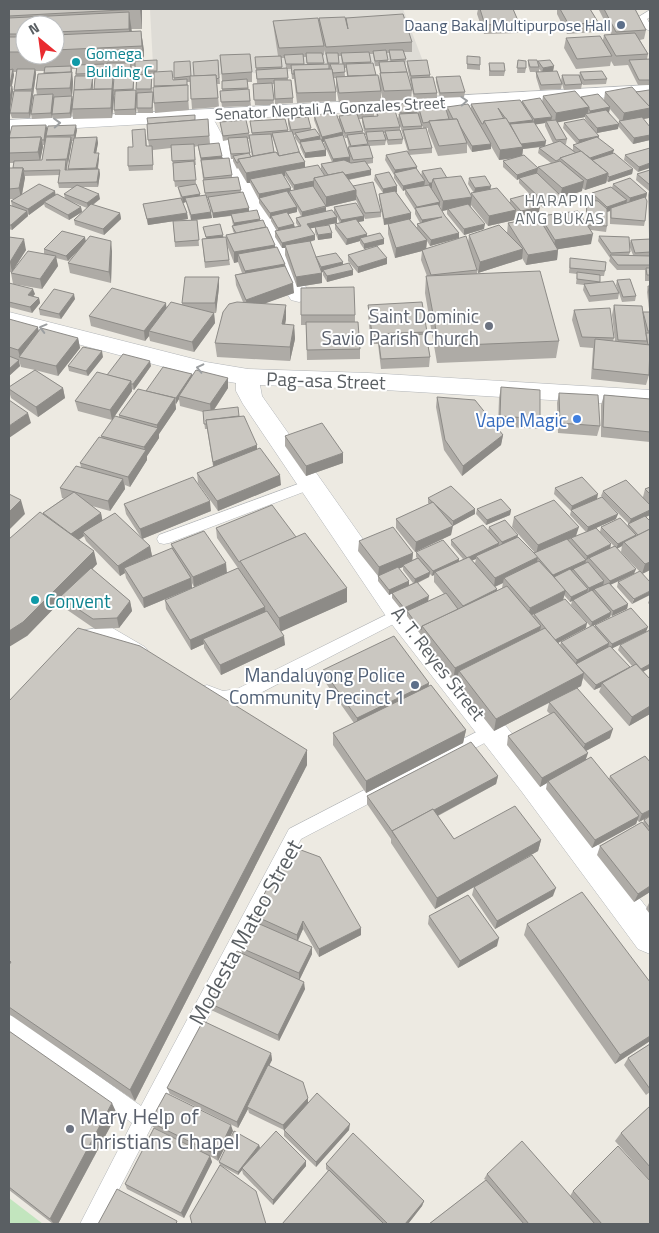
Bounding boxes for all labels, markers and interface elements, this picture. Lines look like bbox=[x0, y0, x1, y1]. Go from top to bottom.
place label: Daang Bakal Multipurpose Hall bbox=[404, 13, 611, 37]
north arrow bbox=[15, 15, 65, 65]
text: N bbox=[24, 17, 43, 40]
marker: Daang Bakal Multipurpose Hall bbox=[615, 19, 627, 31]
place label: Gomega Building C bbox=[86, 41, 153, 83]
marker: Gomega Building C bbox=[70, 56, 82, 68]
street label: Senator Neptali A. Gonzales Street bbox=[214, 90, 446, 126]
one-way arrow bbox=[461, 95, 469, 106]
one-way arrow bbox=[54, 118, 62, 129]
district label: HARAPIN ANG BUKAS bbox=[515, 188, 605, 230]
place label: Saint Dominic Savio Parish Church bbox=[322, 301, 479, 352]
marker: Saint Dominic Savio Parish Church bbox=[483, 320, 495, 332]
one-way arrow bbox=[39, 323, 48, 334]
one-way arrow bbox=[196, 363, 205, 374]
street label: Pag-asa Street bbox=[266, 363, 387, 397]
place label: Vape Magic bbox=[475, 405, 567, 434]
marker: Vape Magic bbox=[571, 413, 583, 425]
place label: Convent bbox=[45, 586, 111, 615]
marker: Convent bbox=[29, 594, 41, 606]
street label: A. T. Reyes Street bbox=[385, 600, 493, 727]
place label: Mandaluyong Police Community Precinct 1 bbox=[229, 660, 405, 711]
marker: Mandaluyong Police Community Precinct 1 bbox=[409, 679, 421, 691]
street label: Modesta Mateo Street bbox=[180, 833, 310, 1031]
place label: Mary Help of Christians Chapel bbox=[80, 1099, 239, 1158]
marker: Mary Help of Christians Chapel bbox=[64, 1123, 76, 1135]

